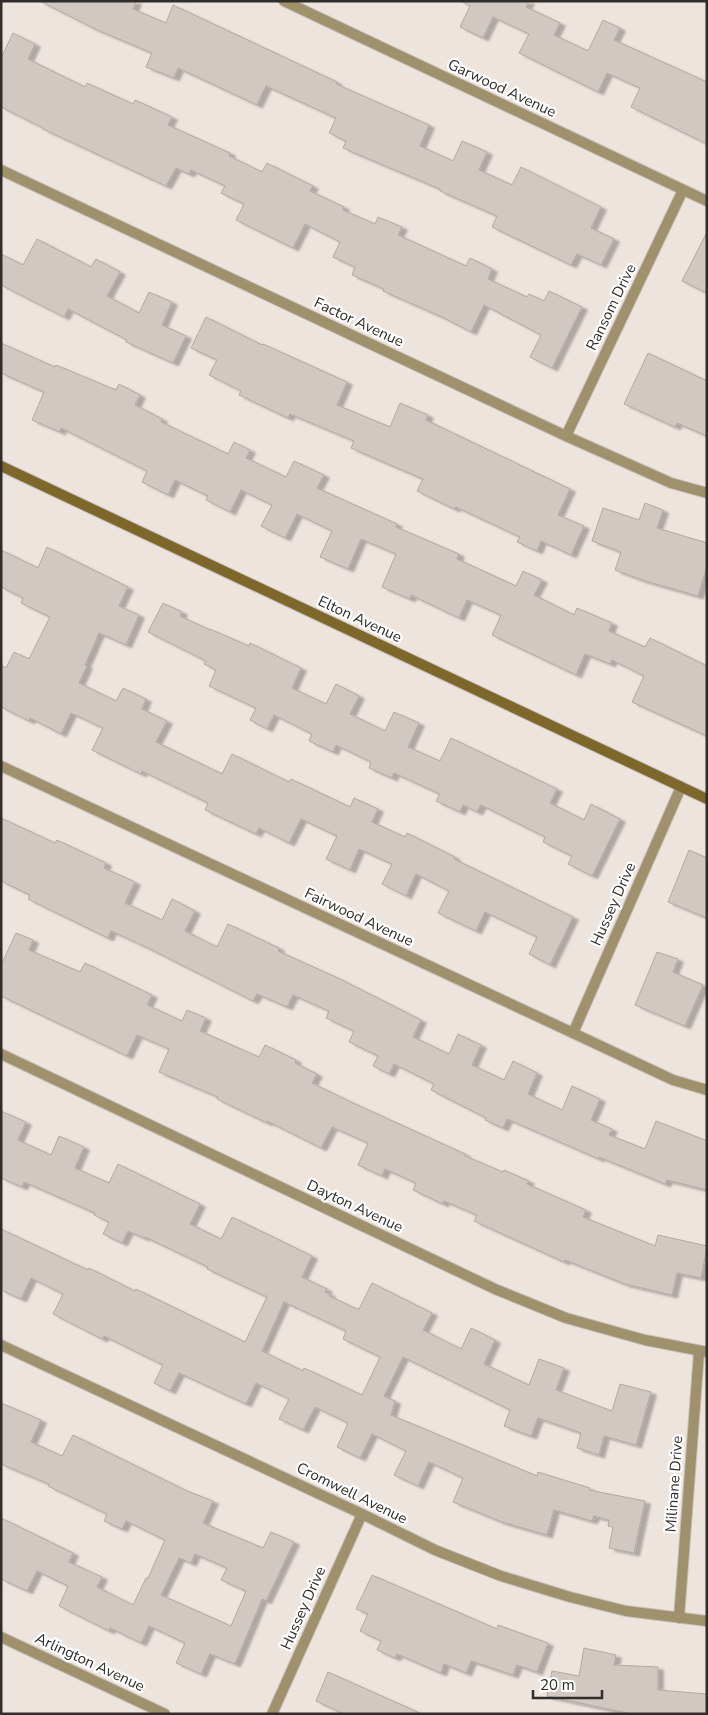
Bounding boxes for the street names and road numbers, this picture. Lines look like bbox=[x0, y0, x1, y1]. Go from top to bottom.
street label: Garwood Avenue bbox=[445, 54, 559, 122]
street label: Ransom Drive bbox=[581, 260, 641, 354]
street label: Factor Avenue bbox=[311, 293, 407, 351]
street label: Elton Avenue bbox=[315, 591, 405, 647]
street label: Hussey Drive bbox=[586, 859, 640, 949]
street label: Fairwood Avenue bbox=[301, 883, 417, 951]
street label: Dayton Avenue bbox=[304, 1175, 406, 1237]
street label: Milinane Drive bbox=[661, 1435, 687, 1533]
street label: Cromwell Avenue bbox=[293, 1458, 411, 1528]
street label: Hussey Drive bbox=[276, 1563, 330, 1653]
street label: Arlington Avenue bbox=[32, 1628, 148, 1696]

